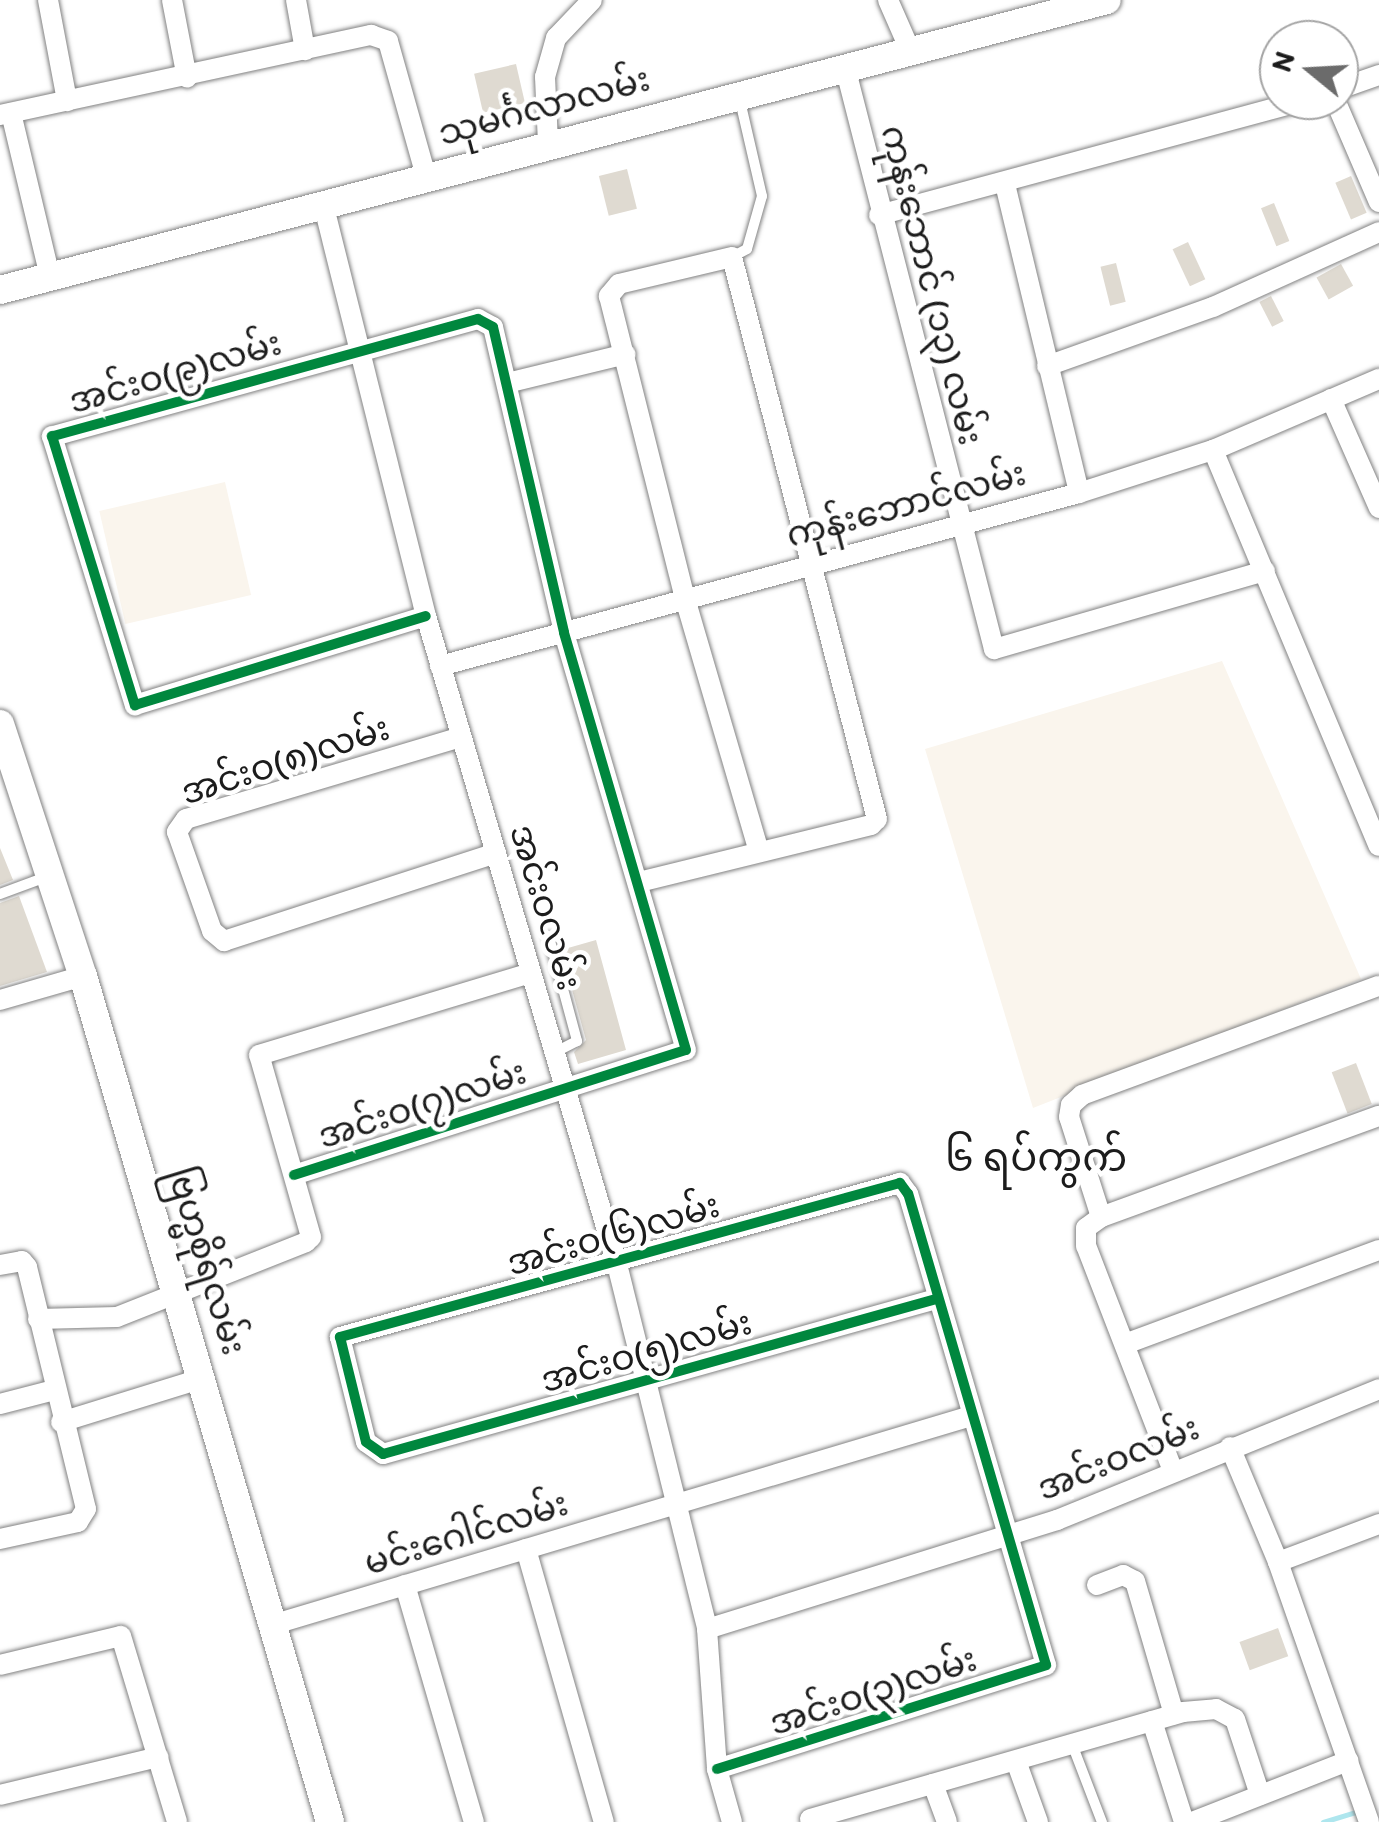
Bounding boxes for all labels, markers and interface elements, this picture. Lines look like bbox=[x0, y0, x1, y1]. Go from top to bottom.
north arrow bbox=[1259, 20, 1359, 120]
text: N bbox=[1263, 47, 1301, 76]
street label: သုမင်္ဂလာလမ်း bbox=[434, 58, 654, 154]
street label: ကုန်းဘောင် (၁၃) လမ်း bbox=[872, 121, 992, 449]
street label: အင်းဝ(၉)လမ်း bbox=[64, 322, 286, 422]
street label: ကုန်းဘောင်လမ်း bbox=[782, 452, 1030, 556]
street label: အင်းဝ(၈)လမ်း bbox=[175, 707, 395, 813]
street label: အင်းဝလမ်း bbox=[501, 819, 591, 995]
street label: အင်းဝ(၇)လမ်း bbox=[313, 1051, 531, 1157]
district label: ၆ ရပ်ကွက် bbox=[945, 1133, 1127, 1181]
street label: ဗြဟ္မစိုရ်လမ်း bbox=[159, 1162, 255, 1360]
street label: အင်းဝ(၆)လမ်း bbox=[502, 1184, 724, 1284]
street label: အင်းဝ(၅)လမ်း bbox=[536, 1301, 756, 1401]
street label: အင်းဝလမ်း bbox=[1031, 1406, 1205, 1510]
street label: မင်းဂေါင်လမ်း bbox=[359, 1482, 573, 1584]
street label: အင်းဝ(၃)လမ်း bbox=[764, 1638, 982, 1744]

